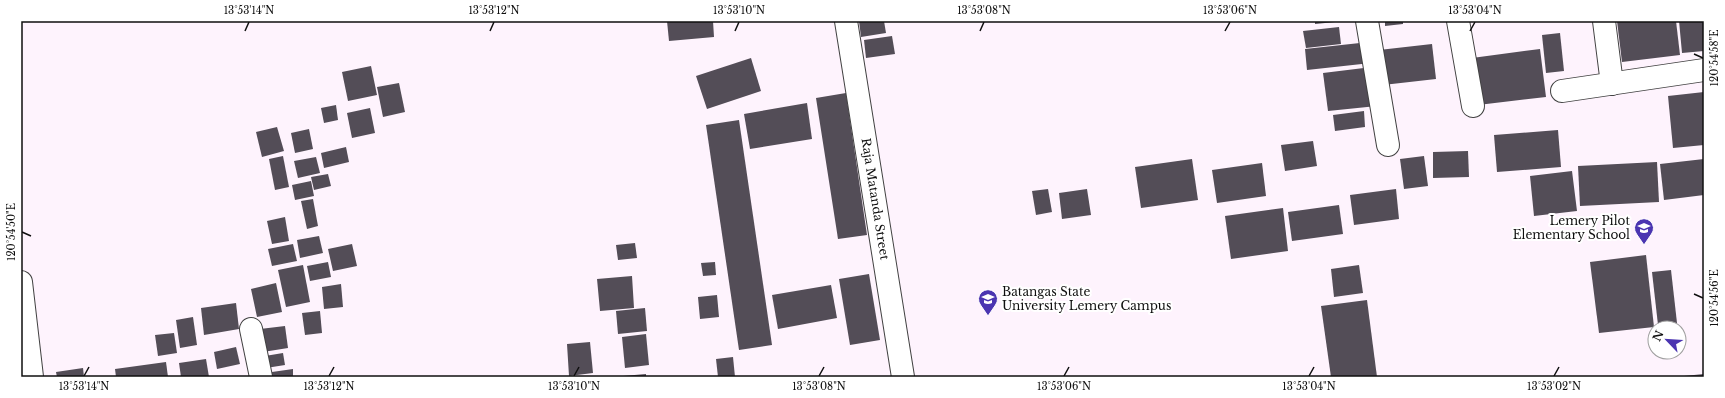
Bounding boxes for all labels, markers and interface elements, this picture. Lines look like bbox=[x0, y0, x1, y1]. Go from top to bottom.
text: 13°53'14"N bbox=[224, 4, 274, 17]
text: 13°53'12"N bbox=[468, 4, 520, 17]
text: 13°53'10"N bbox=[713, 4, 765, 17]
text: 13°53'08"N bbox=[957, 4, 1011, 17]
text: 13°53'06"N bbox=[1203, 4, 1257, 17]
text: 13°53'04"N bbox=[1448, 4, 1502, 17]
text: 120°54'58"E bbox=[1708, 30, 1721, 86]
street label: Raja Matanda Street bbox=[858, 137, 893, 261]
text: 120°54'50"E bbox=[5, 203, 18, 261]
place label: Lemery Pilot Elementary School bbox=[1513, 213, 1630, 242]
school or university icon: Lemery Pilot Elementary School bbox=[1633, 217, 1655, 245]
text: 120°54'56"E bbox=[1708, 269, 1721, 327]
place label: Batangas State University Lemery Campus bbox=[1002, 284, 1171, 313]
school or university icon: Batangas State University Lemery Campus bbox=[977, 288, 999, 316]
north arrow bbox=[1647, 320, 1687, 360]
text: N bbox=[1649, 328, 1667, 343]
text: 13°53'14"N bbox=[59, 380, 109, 393]
text: 13°53'12"N bbox=[303, 380, 355, 393]
text: 13°53'10"N bbox=[548, 380, 600, 393]
text: 13°53'08"N bbox=[792, 380, 846, 393]
text: 13°53'06"N bbox=[1037, 380, 1091, 393]
text: 13°53'04"N bbox=[1282, 380, 1336, 393]
text: 13°53'02"N bbox=[1527, 380, 1581, 393]

